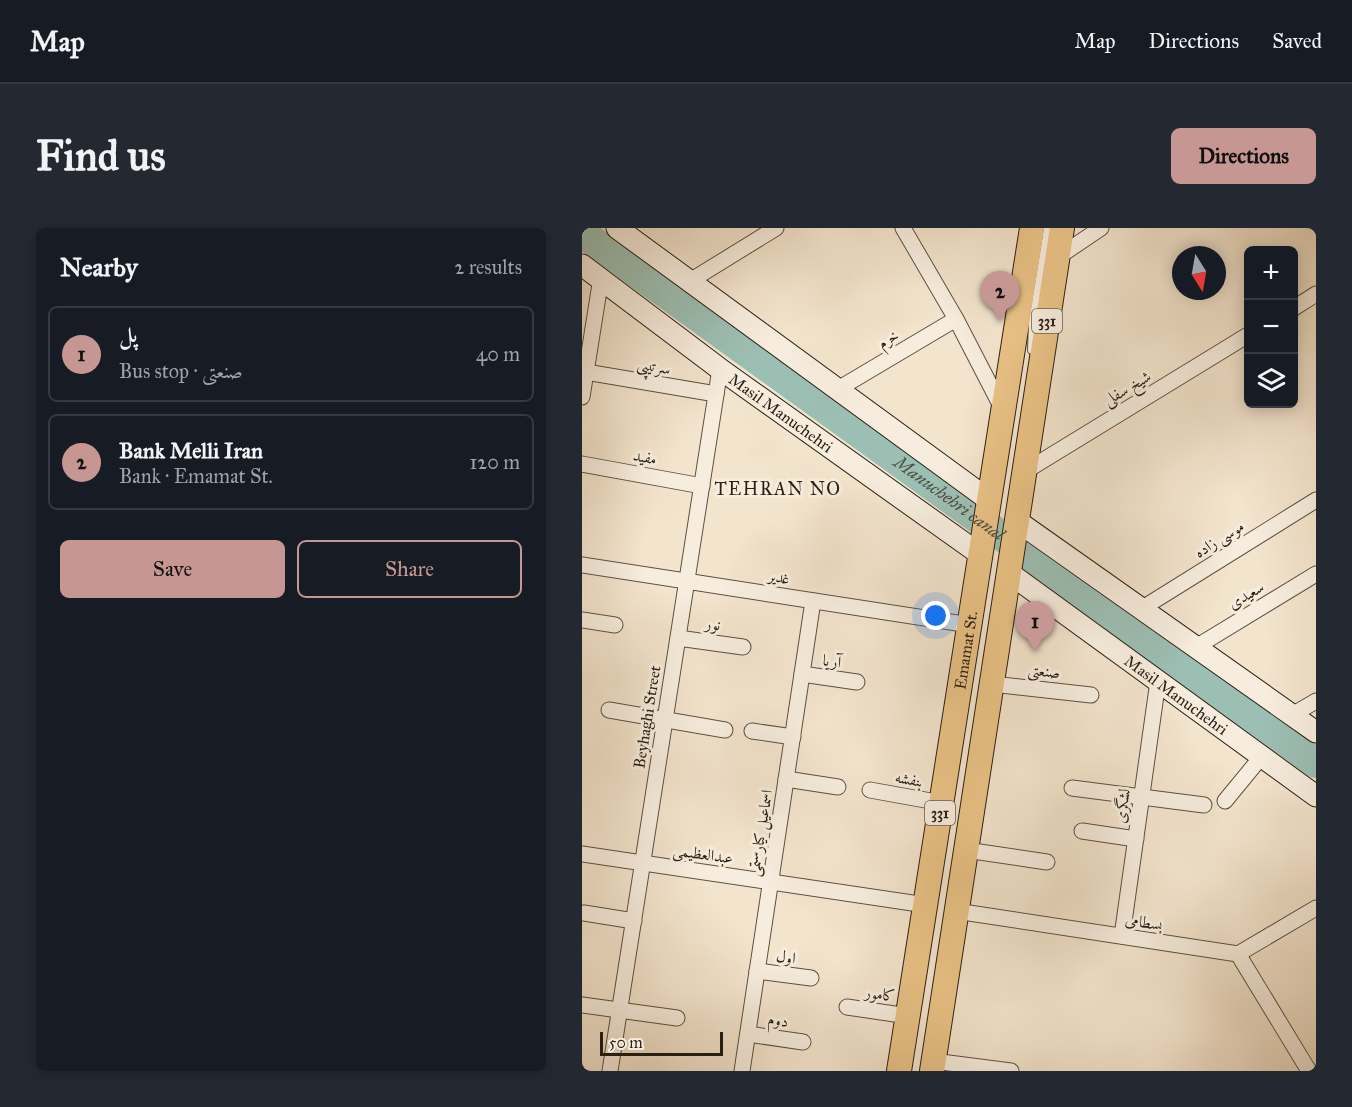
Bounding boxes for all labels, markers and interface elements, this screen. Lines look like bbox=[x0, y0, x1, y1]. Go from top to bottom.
text: Map bbox=[30, 24, 85, 59]
text: Map bbox=[1075, 28, 1116, 54]
text: Directions bbox=[1149, 28, 1239, 54]
text: Saved bbox=[1272, 28, 1322, 54]
button: Directions bbox=[1171, 128, 1316, 184]
text: Find us bbox=[36, 130, 166, 182]
north arrow bbox=[1172, 246, 1226, 300]
map controls bbox=[1244, 246, 1298, 408]
button: + bbox=[1244, 246, 1298, 300]
text: Nearby bbox=[60, 251, 138, 283]
text: 2 results bbox=[454, 255, 522, 279]
pin: 2 bbox=[980, 272, 1020, 321]
button: − bbox=[1244, 300, 1298, 354]
road number: 331 bbox=[1032, 309, 1062, 333]
text: پل bbox=[119, 321, 137, 348]
street label: خرم bbox=[874, 325, 905, 357]
text: 1 bbox=[78, 342, 85, 366]
text: 40 m bbox=[476, 342, 520, 366]
street label: سرتیپی bbox=[635, 354, 672, 384]
button: layers bbox=[1244, 354, 1298, 408]
text: Bus stop · صنعتی bbox=[119, 359, 243, 383]
street label: شیخ سفلی bbox=[1100, 366, 1157, 414]
street label: Masil Manuchehri bbox=[726, 369, 837, 456]
text: Bank Melli Iran bbox=[119, 437, 263, 464]
street label: مفید bbox=[632, 446, 658, 468]
text: 2 bbox=[77, 450, 86, 474]
text: 120 m bbox=[469, 450, 520, 474]
water label: Manuchehri canal bbox=[888, 450, 1010, 547]
text: Bank · Emamat St. bbox=[119, 464, 273, 488]
district label: TEHRAN NO bbox=[714, 478, 842, 500]
street label: موسی زاده bbox=[1190, 516, 1249, 563]
button: Save bbox=[60, 540, 285, 598]
button: Share bbox=[297, 540, 522, 598]
street label: غدیر bbox=[765, 566, 791, 588]
street label: سعیدی bbox=[1225, 577, 1267, 613]
your location bbox=[921, 601, 950, 630]
pin: 1 bbox=[1016, 602, 1054, 651]
street label: Emamat St. bbox=[950, 610, 981, 691]
street label: نور bbox=[702, 613, 722, 635]
street label: آریا bbox=[821, 650, 844, 673]
street label: Masil Manuchehri bbox=[1121, 651, 1232, 739]
street label: صنعتی bbox=[1027, 660, 1061, 684]
street label: Beyhaghi Street bbox=[629, 664, 666, 770]
street label: بنفشه bbox=[893, 767, 924, 792]
street label: لشگری bbox=[1110, 787, 1135, 825]
street label: اسماعیل کیارستمی bbox=[744, 788, 778, 878]
road number: 331 bbox=[925, 801, 955, 825]
street label: عبدالعظیمی bbox=[671, 840, 734, 870]
street label: بسطامی bbox=[1124, 910, 1165, 934]
street label: اول bbox=[775, 946, 797, 968]
street label: کامور bbox=[861, 982, 896, 1007]
street label: دوم bbox=[766, 1009, 790, 1036]
scale bar bbox=[600, 1029, 723, 1056]
text: 50 m bbox=[609, 1033, 643, 1052]

